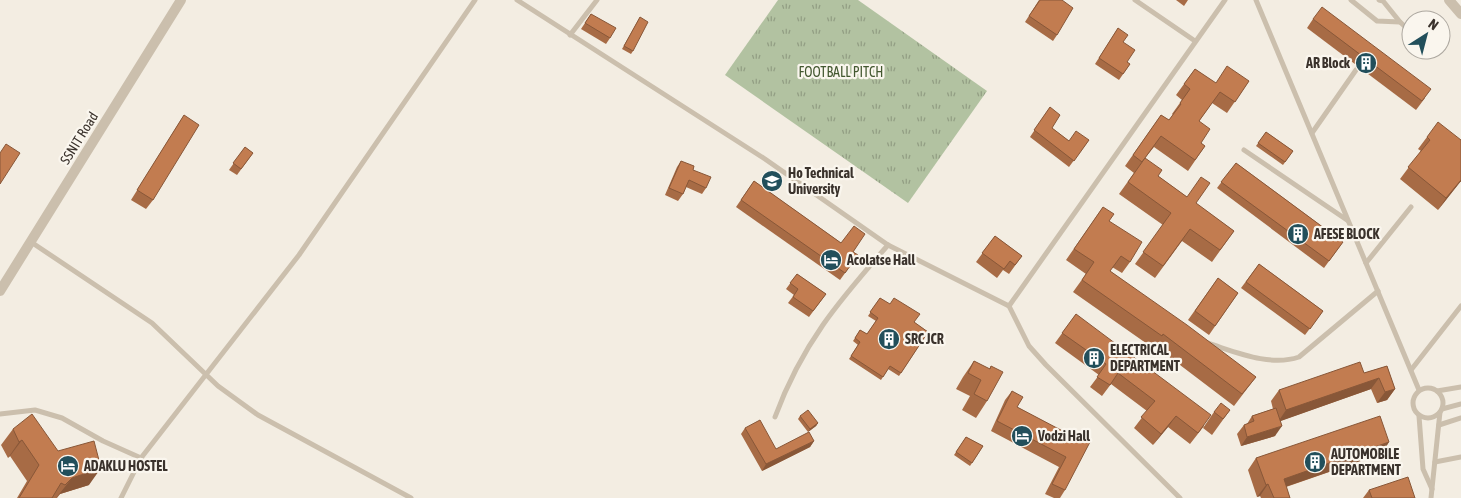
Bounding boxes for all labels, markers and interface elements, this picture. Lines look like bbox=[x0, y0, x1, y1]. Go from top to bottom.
north arrow bbox=[1401, 10, 1451, 60]
text: N bbox=[1426, 16, 1442, 33]
building icon: AR Block bbox=[1354, 51, 1378, 75]
place label: AR Block bbox=[1305, 55, 1351, 71]
park label: FOOTBALL PITCH bbox=[799, 64, 883, 80]
street label: SSNIT Road bbox=[57, 109, 101, 167]
place label: Ho Technical University bbox=[788, 165, 854, 197]
school or university icon: Ho Technical University bbox=[760, 169, 784, 193]
building icon: AFESE BLOCK bbox=[1286, 222, 1310, 246]
place label: AFESE BLOCK bbox=[1313, 226, 1379, 242]
hotel icon: Acolatse Hall bbox=[819, 248, 843, 272]
place label: Acolatse Hall bbox=[846, 252, 915, 268]
building icon: SRC JCR bbox=[877, 327, 901, 351]
place label: SRC JCR bbox=[905, 331, 944, 347]
place label: ELECTRICAL DEPARTMENT bbox=[1110, 342, 1181, 374]
building icon: ELECTRICAL DEPARTMENT bbox=[1082, 346, 1106, 370]
hotel icon: Vodzi Hall bbox=[1010, 424, 1034, 448]
place label: Vodzi Hall bbox=[1037, 428, 1090, 444]
place label: AUTOMOBILE DEPARTMENT bbox=[1330, 446, 1402, 478]
building icon: AUTOMOBILE DEPARTMENT bbox=[1303, 450, 1327, 474]
hotel icon: ADAKLU HOSTEL bbox=[56, 454, 80, 478]
place label: ADAKLU HOSTEL bbox=[83, 458, 168, 474]

